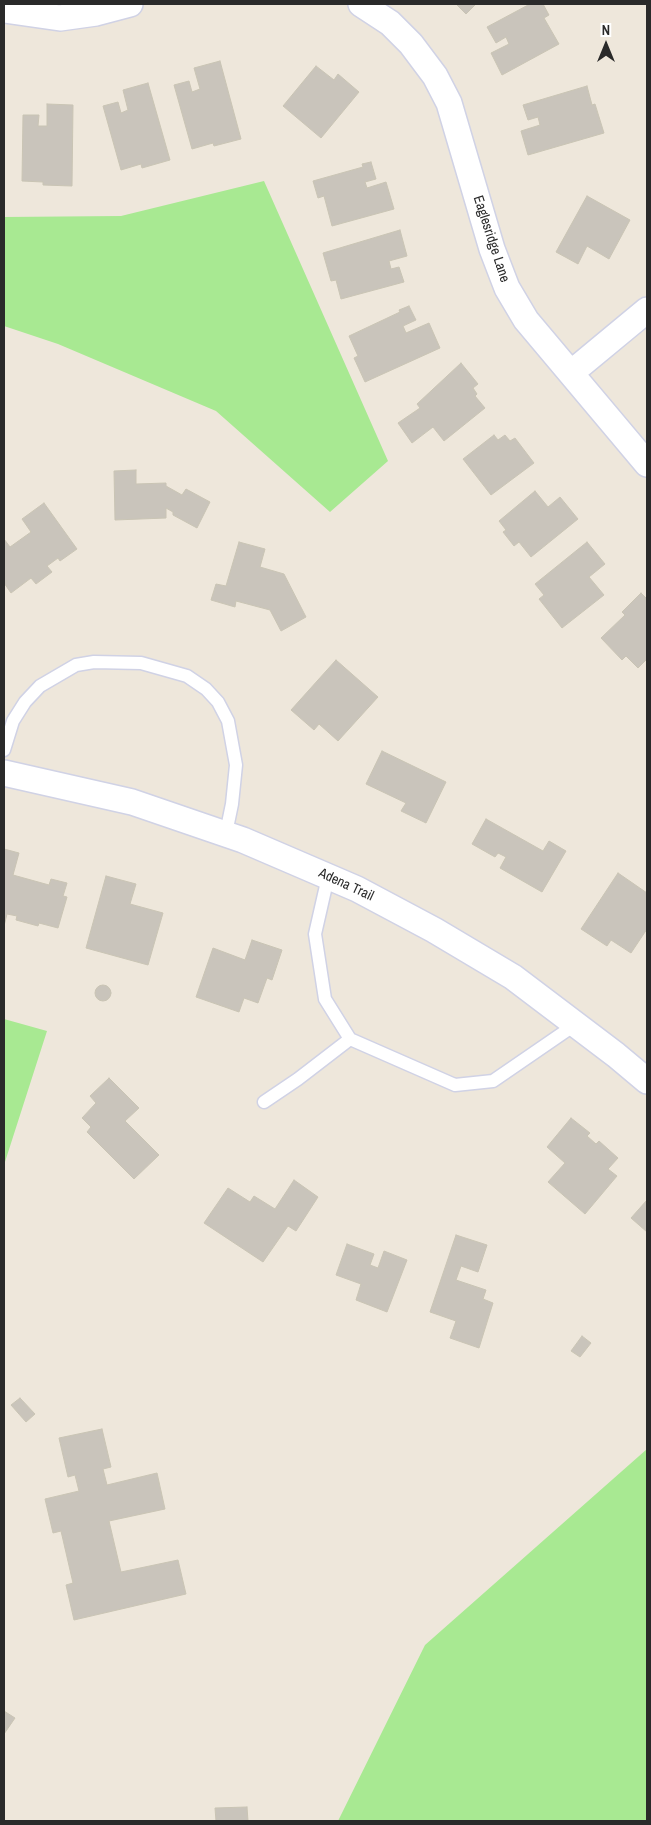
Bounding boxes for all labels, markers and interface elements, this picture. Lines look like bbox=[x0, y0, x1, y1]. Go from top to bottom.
north arrow bbox=[581, 20, 631, 70]
text: N bbox=[602, 21, 610, 39]
street label: Eaglesridge Lane bbox=[469, 194, 513, 284]
street label: Adena Trail bbox=[316, 865, 376, 905]

